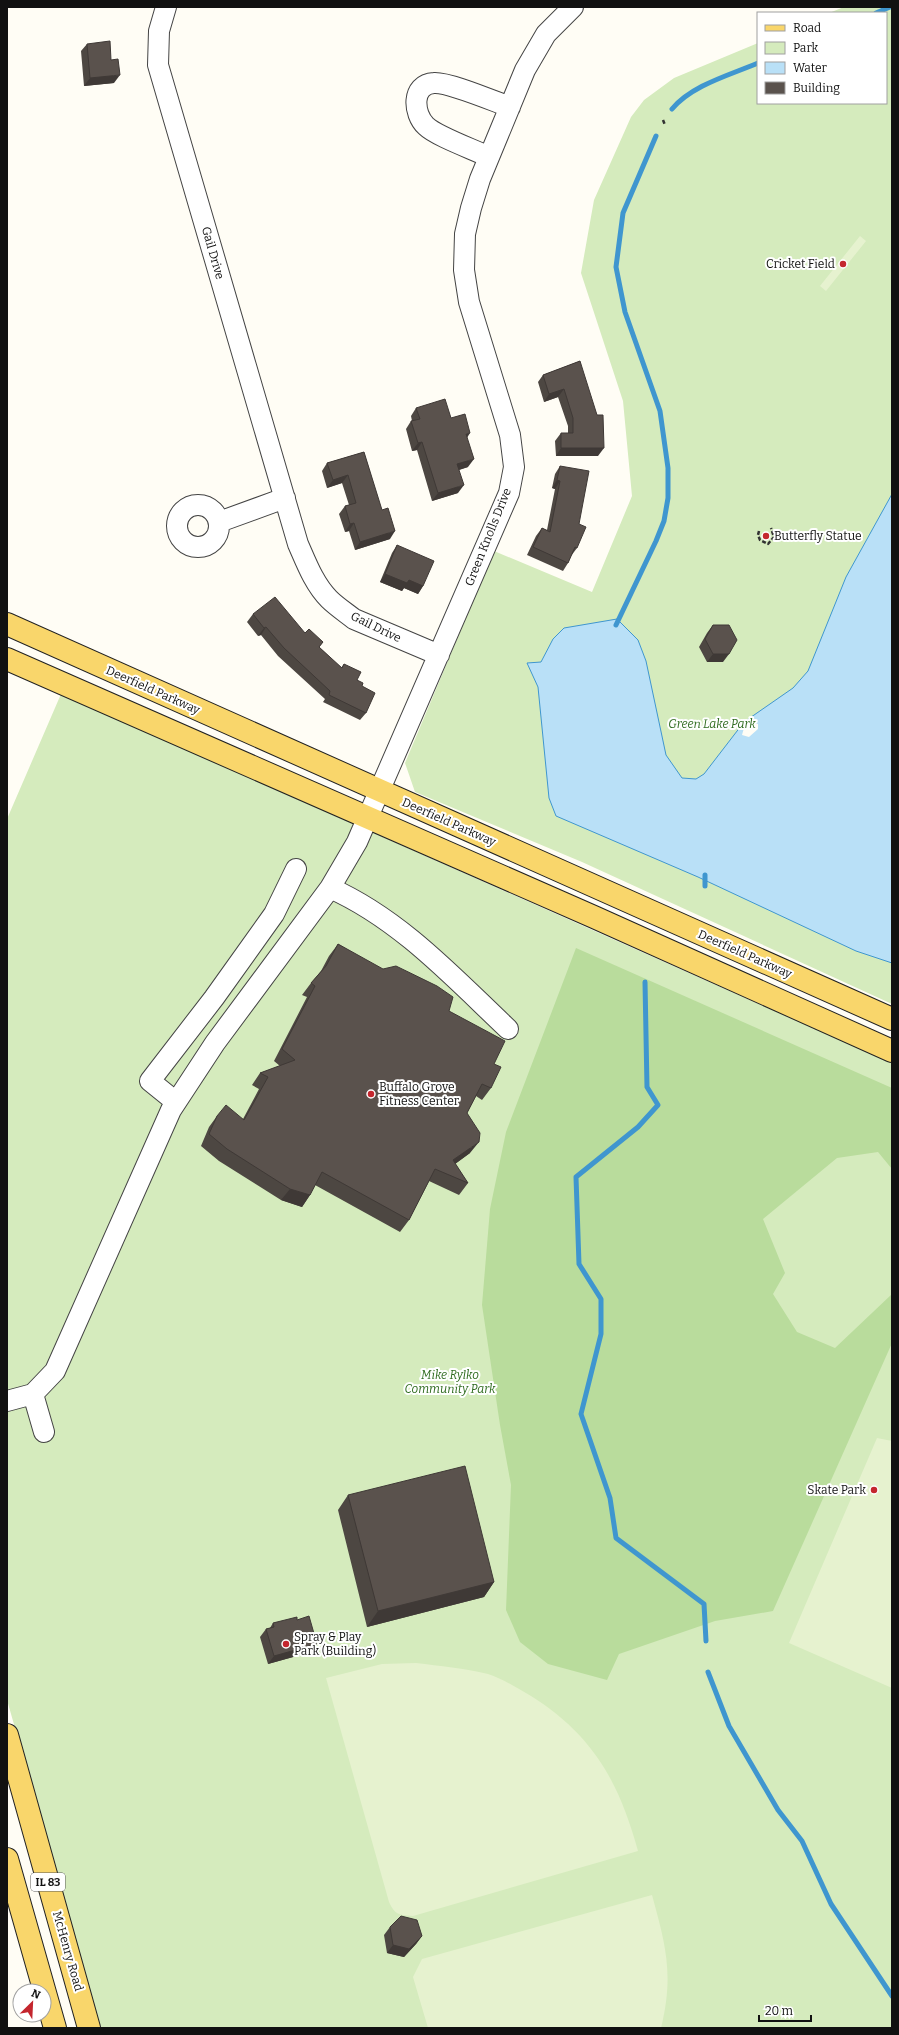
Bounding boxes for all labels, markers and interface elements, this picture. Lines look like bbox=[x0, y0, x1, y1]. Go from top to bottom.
legend bbox=[757, 12, 887, 104]
text: Road bbox=[793, 21, 821, 35]
text: Park bbox=[793, 41, 819, 55]
text: Water bbox=[793, 61, 828, 75]
text: Building bbox=[793, 81, 840, 95]
street label: Gail Drive bbox=[199, 225, 227, 281]
place label: Cricket Field bbox=[766, 257, 835, 271]
marker: Cricket Field bbox=[838, 259, 848, 269]
street label: Green Knolls Drive bbox=[462, 486, 514, 588]
place label: Butterfly Statue bbox=[774, 529, 862, 543]
marker: Butterfly Statue bbox=[761, 531, 771, 541]
street label: Gail Drive bbox=[349, 609, 403, 645]
street label: Deerfield Parkway bbox=[104, 663, 203, 717]
park label: Green Lake Park bbox=[668, 717, 756, 731]
street label: Deerfield Parkway bbox=[400, 795, 499, 849]
street label: Deerfield Parkway bbox=[696, 927, 795, 981]
place label: Buffalo Grove Fitness Center bbox=[379, 1080, 460, 1108]
marker: Buffalo Grove Fitness Center bbox=[366, 1089, 376, 1099]
park label: Mike Rylko Community Park bbox=[404, 1368, 496, 1396]
place label: Skate Park bbox=[807, 1483, 866, 1497]
marker: Skate Park bbox=[869, 1485, 879, 1495]
place label: Spray & Play Park (Building) bbox=[294, 1630, 376, 1658]
marker: Spray & Play Park (Building) bbox=[281, 1639, 291, 1649]
road number: IL 83 bbox=[31, 1873, 65, 1891]
street label: McHenry Road bbox=[50, 1909, 86, 1993]
north arrow bbox=[12, 1983, 52, 2023]
text: N bbox=[29, 1987, 43, 2002]
scale bar bbox=[759, 1997, 811, 2023]
text: 20 m bbox=[765, 2004, 794, 2018]

